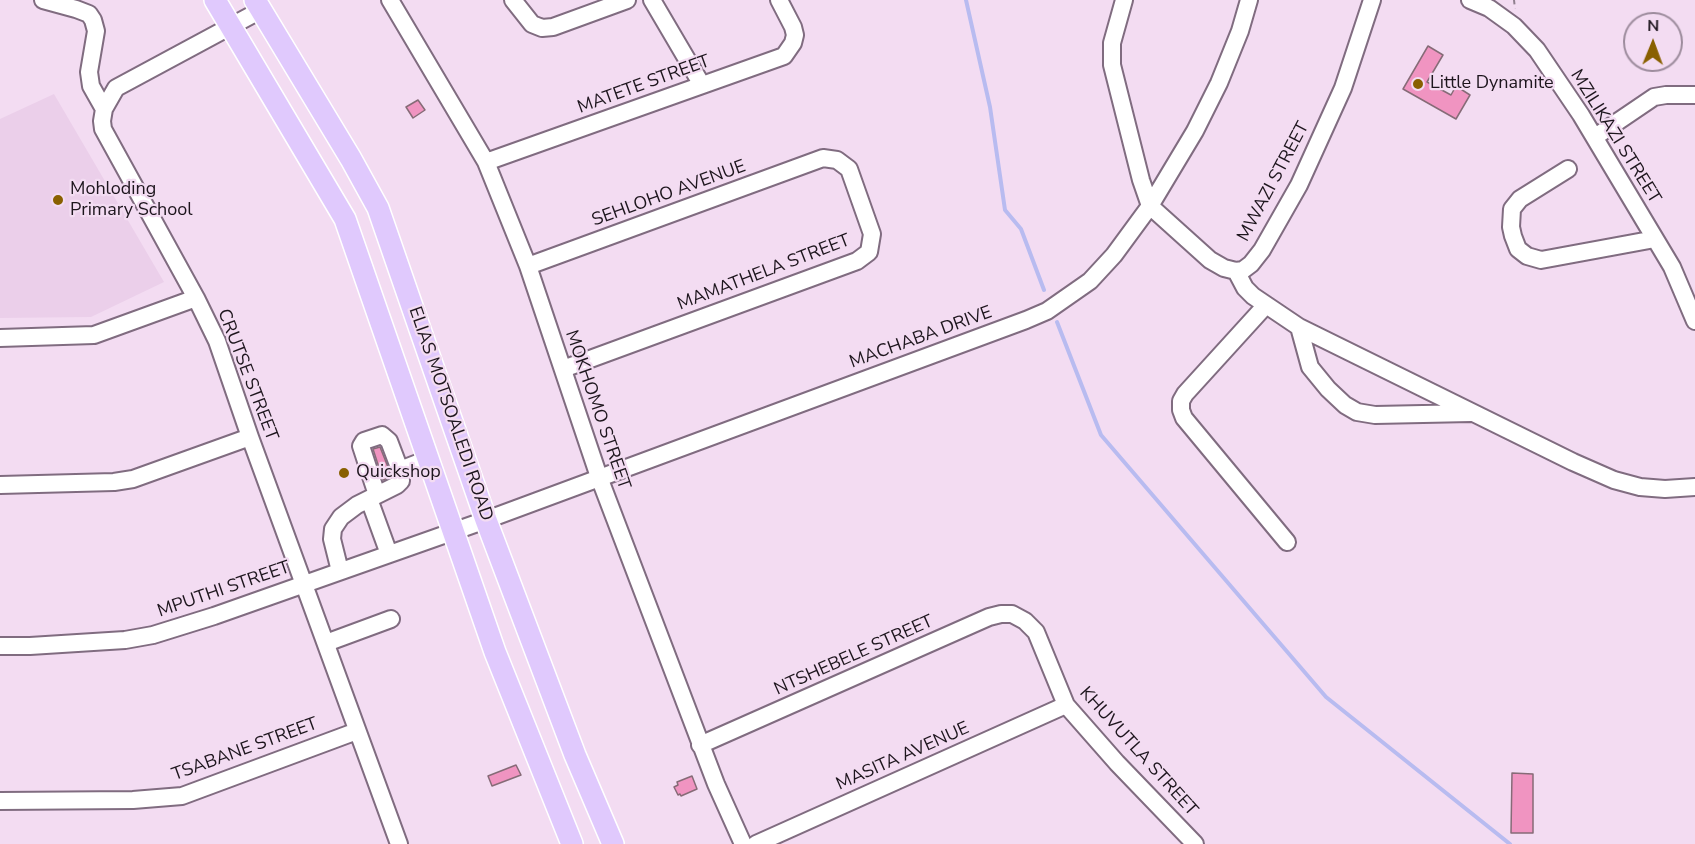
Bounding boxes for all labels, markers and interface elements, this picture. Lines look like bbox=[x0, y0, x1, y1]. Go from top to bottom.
north arrow bbox=[1623, 12, 1683, 72]
text: N bbox=[1647, 15, 1659, 37]
street label: MATETE STREET bbox=[575, 51, 713, 119]
street label: MZILIKAZI STREET bbox=[1565, 66, 1665, 208]
place label: Little Dynamite bbox=[1430, 73, 1553, 95]
marker: Little Dynamite bbox=[1411, 77, 1425, 91]
street label: MWAZI STREET bbox=[1233, 119, 1315, 245]
street label: SEHLOHO AVENUE bbox=[589, 156, 749, 232]
place label: Mohloding Primary School bbox=[70, 179, 193, 222]
marker: Mohloding Primary School bbox=[51, 193, 65, 207]
street label: MAMATHELA STREET bbox=[675, 230, 853, 316]
street label: MACHABA DRIVE bbox=[847, 302, 995, 374]
street label: ELIAS MOTSOALEDI ROAD bbox=[403, 304, 497, 524]
street label: CRUTSE STREET bbox=[212, 306, 282, 444]
street label: MOKHOMO STREET bbox=[560, 328, 634, 492]
place label: Quickshop bbox=[356, 462, 441, 484]
marker: Quickshop bbox=[337, 466, 351, 480]
street label: MPUTHI STREET bbox=[155, 557, 293, 623]
street label: NTSHEBELE STREET bbox=[771, 611, 937, 701]
street label: KHUVUTLA STREET bbox=[1074, 683, 1202, 821]
street label: TSABANE STREET bbox=[169, 714, 321, 786]
street label: MASITA AVENUE bbox=[833, 718, 973, 796]

